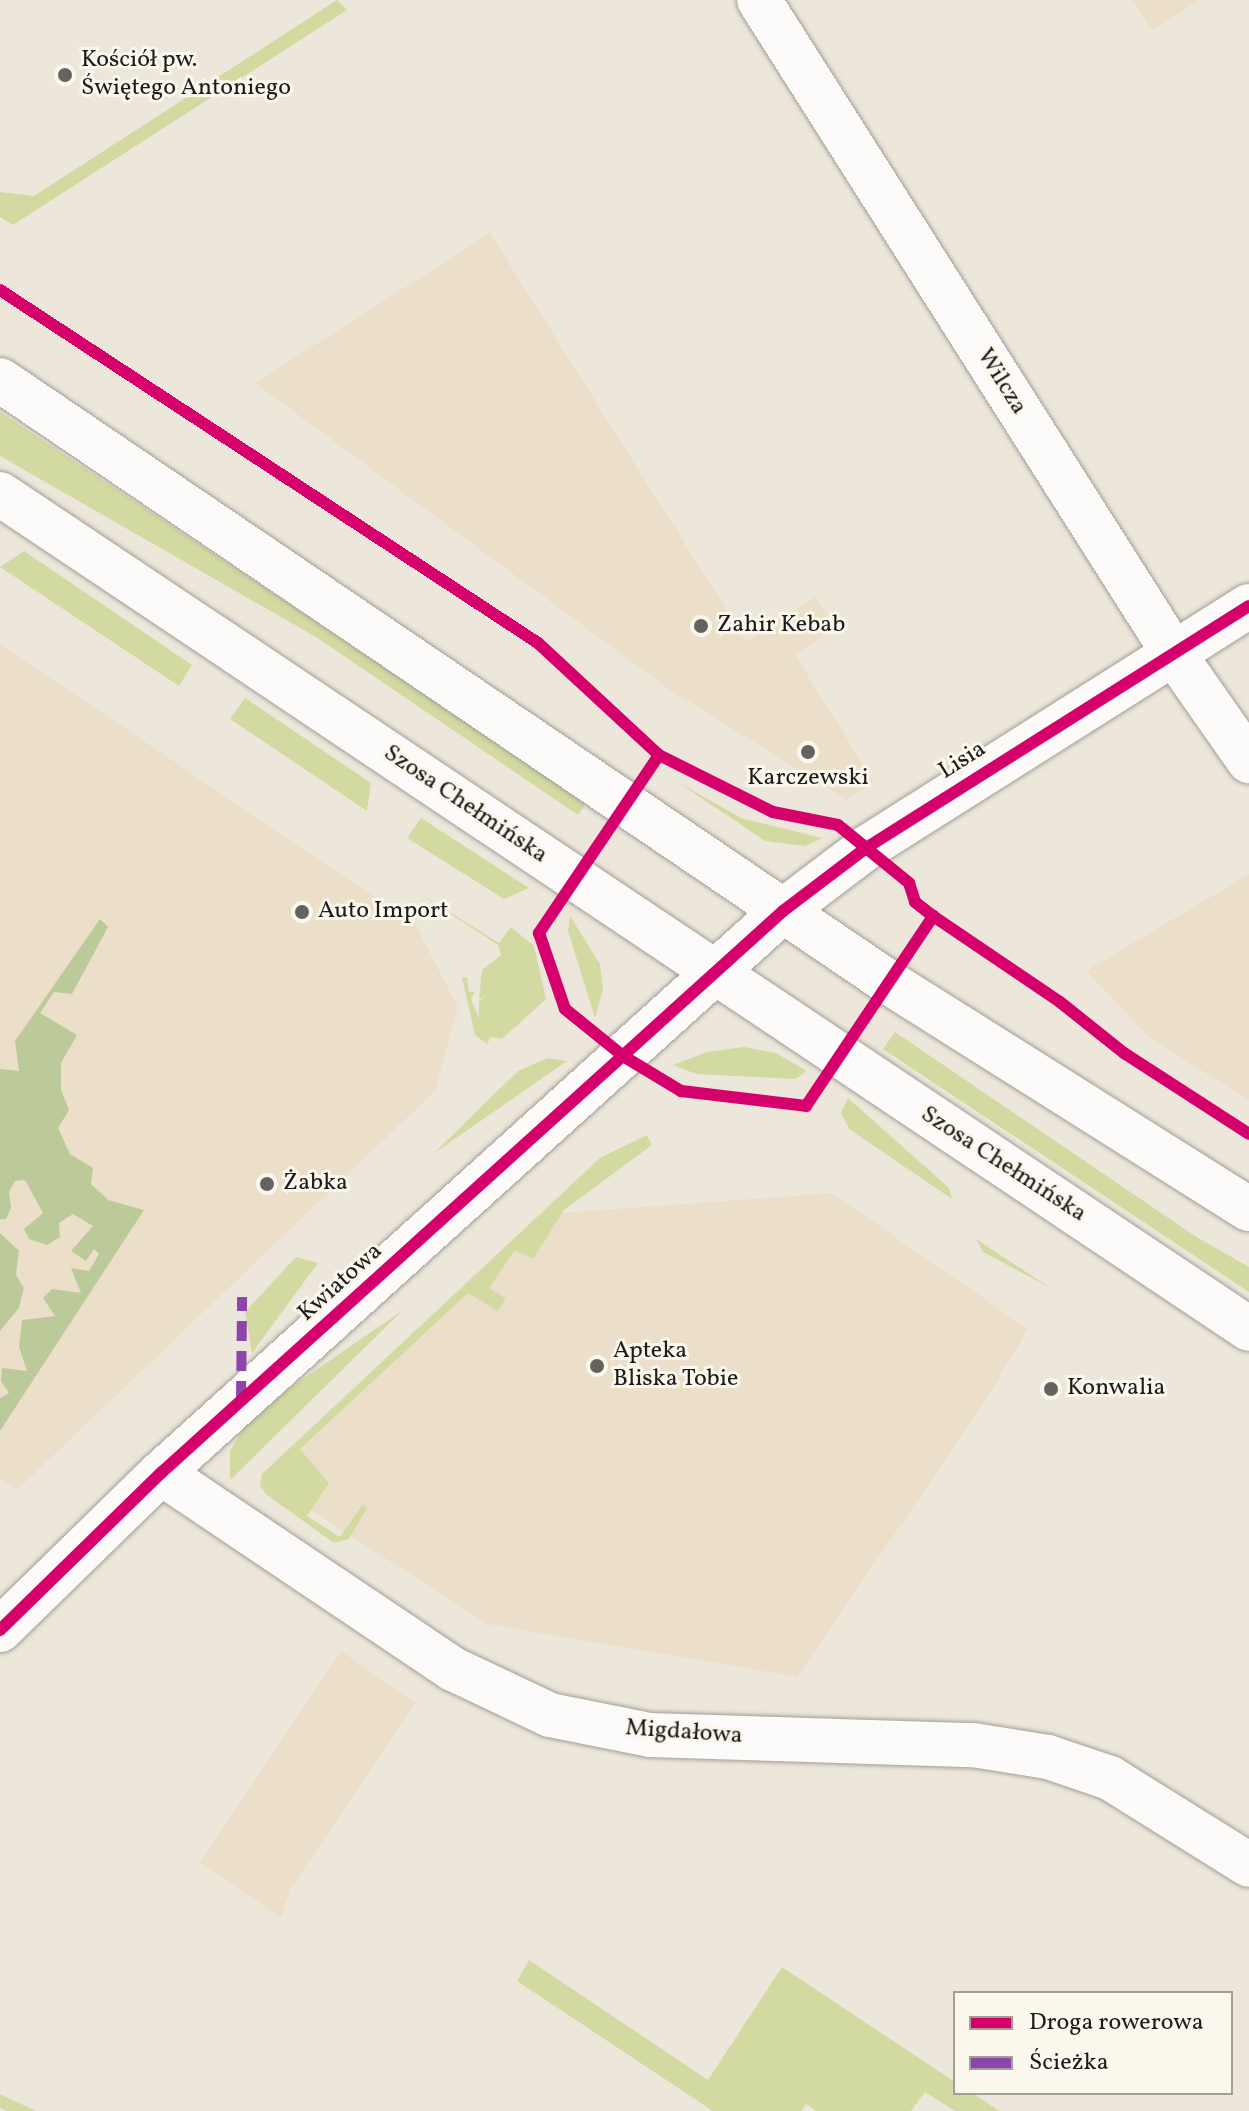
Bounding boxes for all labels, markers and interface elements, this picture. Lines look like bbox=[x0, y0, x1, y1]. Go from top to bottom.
place label: Kościół pw. Świętego Antoniego bbox=[81, 47, 291, 103]
marker: Kościół pw. Świętego Antoniego bbox=[56, 66, 74, 84]
street label: Wilcza bbox=[970, 344, 1032, 420]
place label: Zahir Kebab bbox=[717, 612, 845, 640]
marker: Zahir Kebab bbox=[692, 617, 710, 635]
street label: Lisia bbox=[934, 736, 992, 786]
street label: Szosa Chełmińska bbox=[377, 739, 553, 871]
marker: Karczewski bbox=[799, 743, 817, 761]
place label: Karczewski bbox=[747, 765, 869, 793]
place label: Auto Import bbox=[318, 898, 448, 926]
marker: Auto Import bbox=[293, 903, 311, 921]
street label: Szosa Chełmińska bbox=[915, 1101, 1091, 1229]
place label: Żabka bbox=[283, 1170, 348, 1198]
marker: Żabka bbox=[258, 1175, 276, 1193]
street label: Kwiatowa bbox=[293, 1238, 389, 1328]
place label: Apteka Bliska Tobie bbox=[613, 1338, 739, 1394]
marker: Apteka Bliska Tobie bbox=[588, 1357, 606, 1375]
place label: Konwalia bbox=[1067, 1375, 1165, 1403]
marker: Konwalia bbox=[1042, 1380, 1060, 1398]
street label: Migdałowa bbox=[624, 1715, 744, 1751]
legend bbox=[953, 1991, 1233, 2095]
text: Droga rowerowa bbox=[1029, 2006, 1204, 2040]
text: Ścieżka bbox=[1029, 2046, 1109, 2080]

